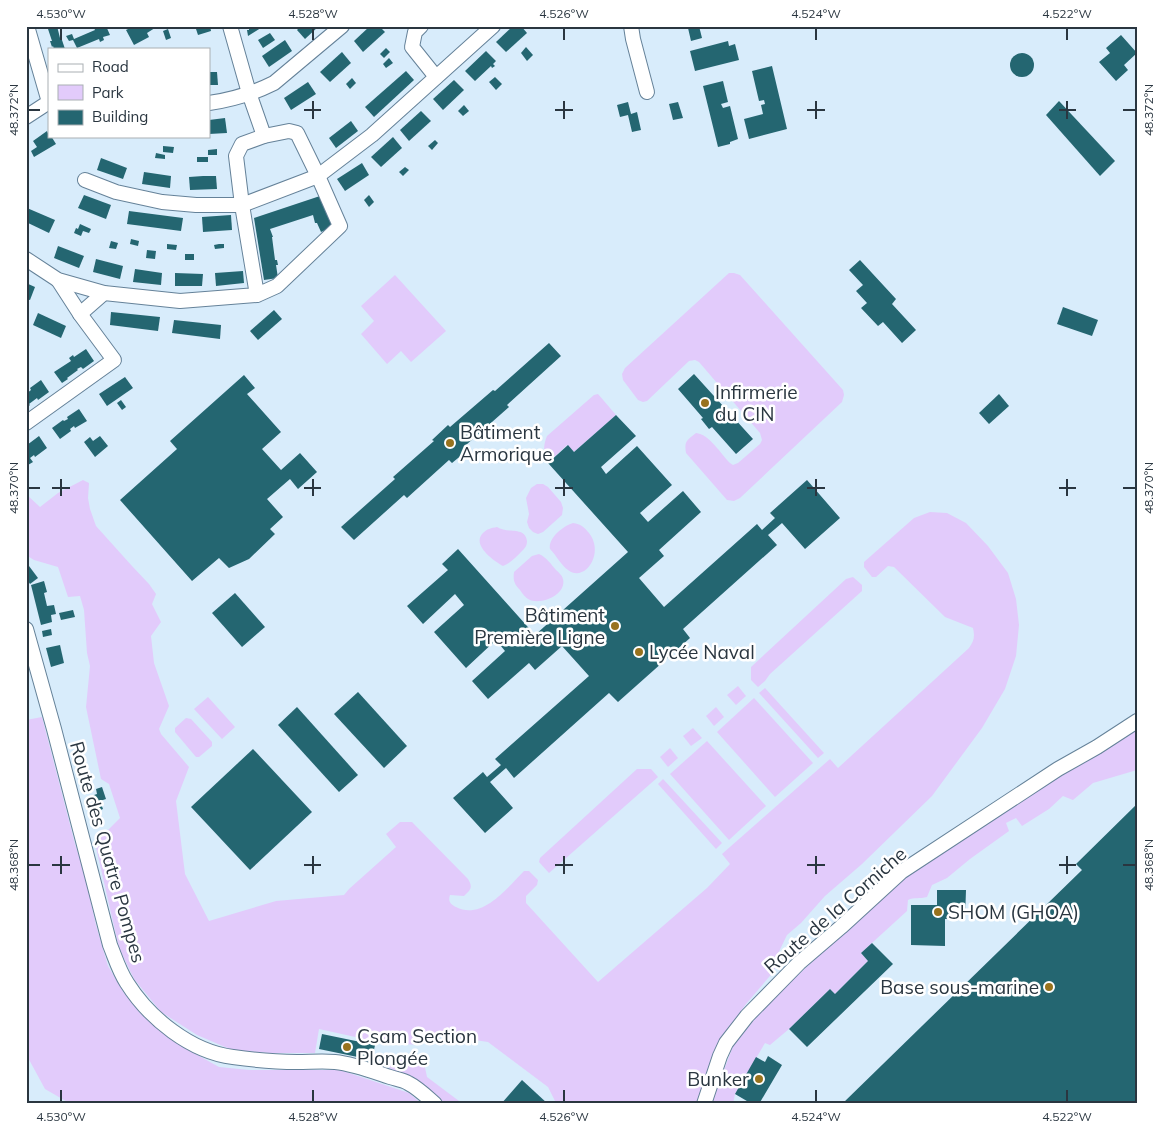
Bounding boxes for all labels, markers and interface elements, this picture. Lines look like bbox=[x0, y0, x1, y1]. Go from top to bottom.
text: 4.530°W bbox=[36, 6, 86, 21]
text: 4.528°W bbox=[288, 6, 338, 21]
text: 4.526°W bbox=[539, 6, 589, 21]
text: 4.524°W bbox=[791, 6, 841, 21]
text: 4.522°W bbox=[1042, 6, 1092, 21]
legend bbox=[48, 48, 210, 138]
text: Road bbox=[92, 57, 129, 76]
text: Park bbox=[92, 83, 124, 102]
text: 48.372°N bbox=[6, 84, 21, 136]
text: 48.372°N bbox=[1141, 84, 1156, 136]
text: Building bbox=[92, 107, 148, 126]
place label: Infirmerie du CIN bbox=[715, 380, 798, 426]
marker: Infirmerie du CIN bbox=[699, 397, 711, 409]
place label: Bâtiment Armorique bbox=[460, 420, 553, 466]
marker: Bâtiment Armorique bbox=[444, 437, 456, 449]
text: 48.370°N bbox=[6, 462, 21, 514]
text: 48.370°N bbox=[1141, 462, 1156, 514]
place label: Bâtiment Première Ligne bbox=[474, 603, 605, 649]
marker: Bâtiment Première Ligne bbox=[609, 620, 621, 632]
place label: Lycée Naval bbox=[649, 640, 755, 664]
marker: Lycée Naval bbox=[633, 646, 645, 658]
street label: Route des Quatre Pompes bbox=[65, 739, 151, 965]
text: 48.368°N bbox=[6, 839, 21, 891]
text: 48.368°N bbox=[1141, 839, 1156, 891]
street label: Route de la Corniche bbox=[759, 842, 911, 978]
place label: SHOM (GHOA) bbox=[948, 900, 1079, 924]
marker: SHOM (GHOA) bbox=[932, 906, 944, 918]
place label: Base sous-marine bbox=[880, 975, 1039, 999]
marker: Base sous-marine bbox=[1043, 981, 1055, 993]
place label: Csam Section Plongée bbox=[357, 1024, 477, 1070]
marker: Csam Section Plongée bbox=[341, 1041, 353, 1053]
place label: Bunker bbox=[687, 1067, 749, 1091]
marker: Bunker bbox=[753, 1073, 765, 1085]
text: 4.530°W bbox=[36, 1109, 86, 1124]
text: 4.528°W bbox=[288, 1109, 338, 1124]
text: 4.526°W bbox=[539, 1109, 589, 1124]
text: 4.524°W bbox=[791, 1109, 841, 1124]
text: 4.522°W bbox=[1042, 1109, 1092, 1124]

